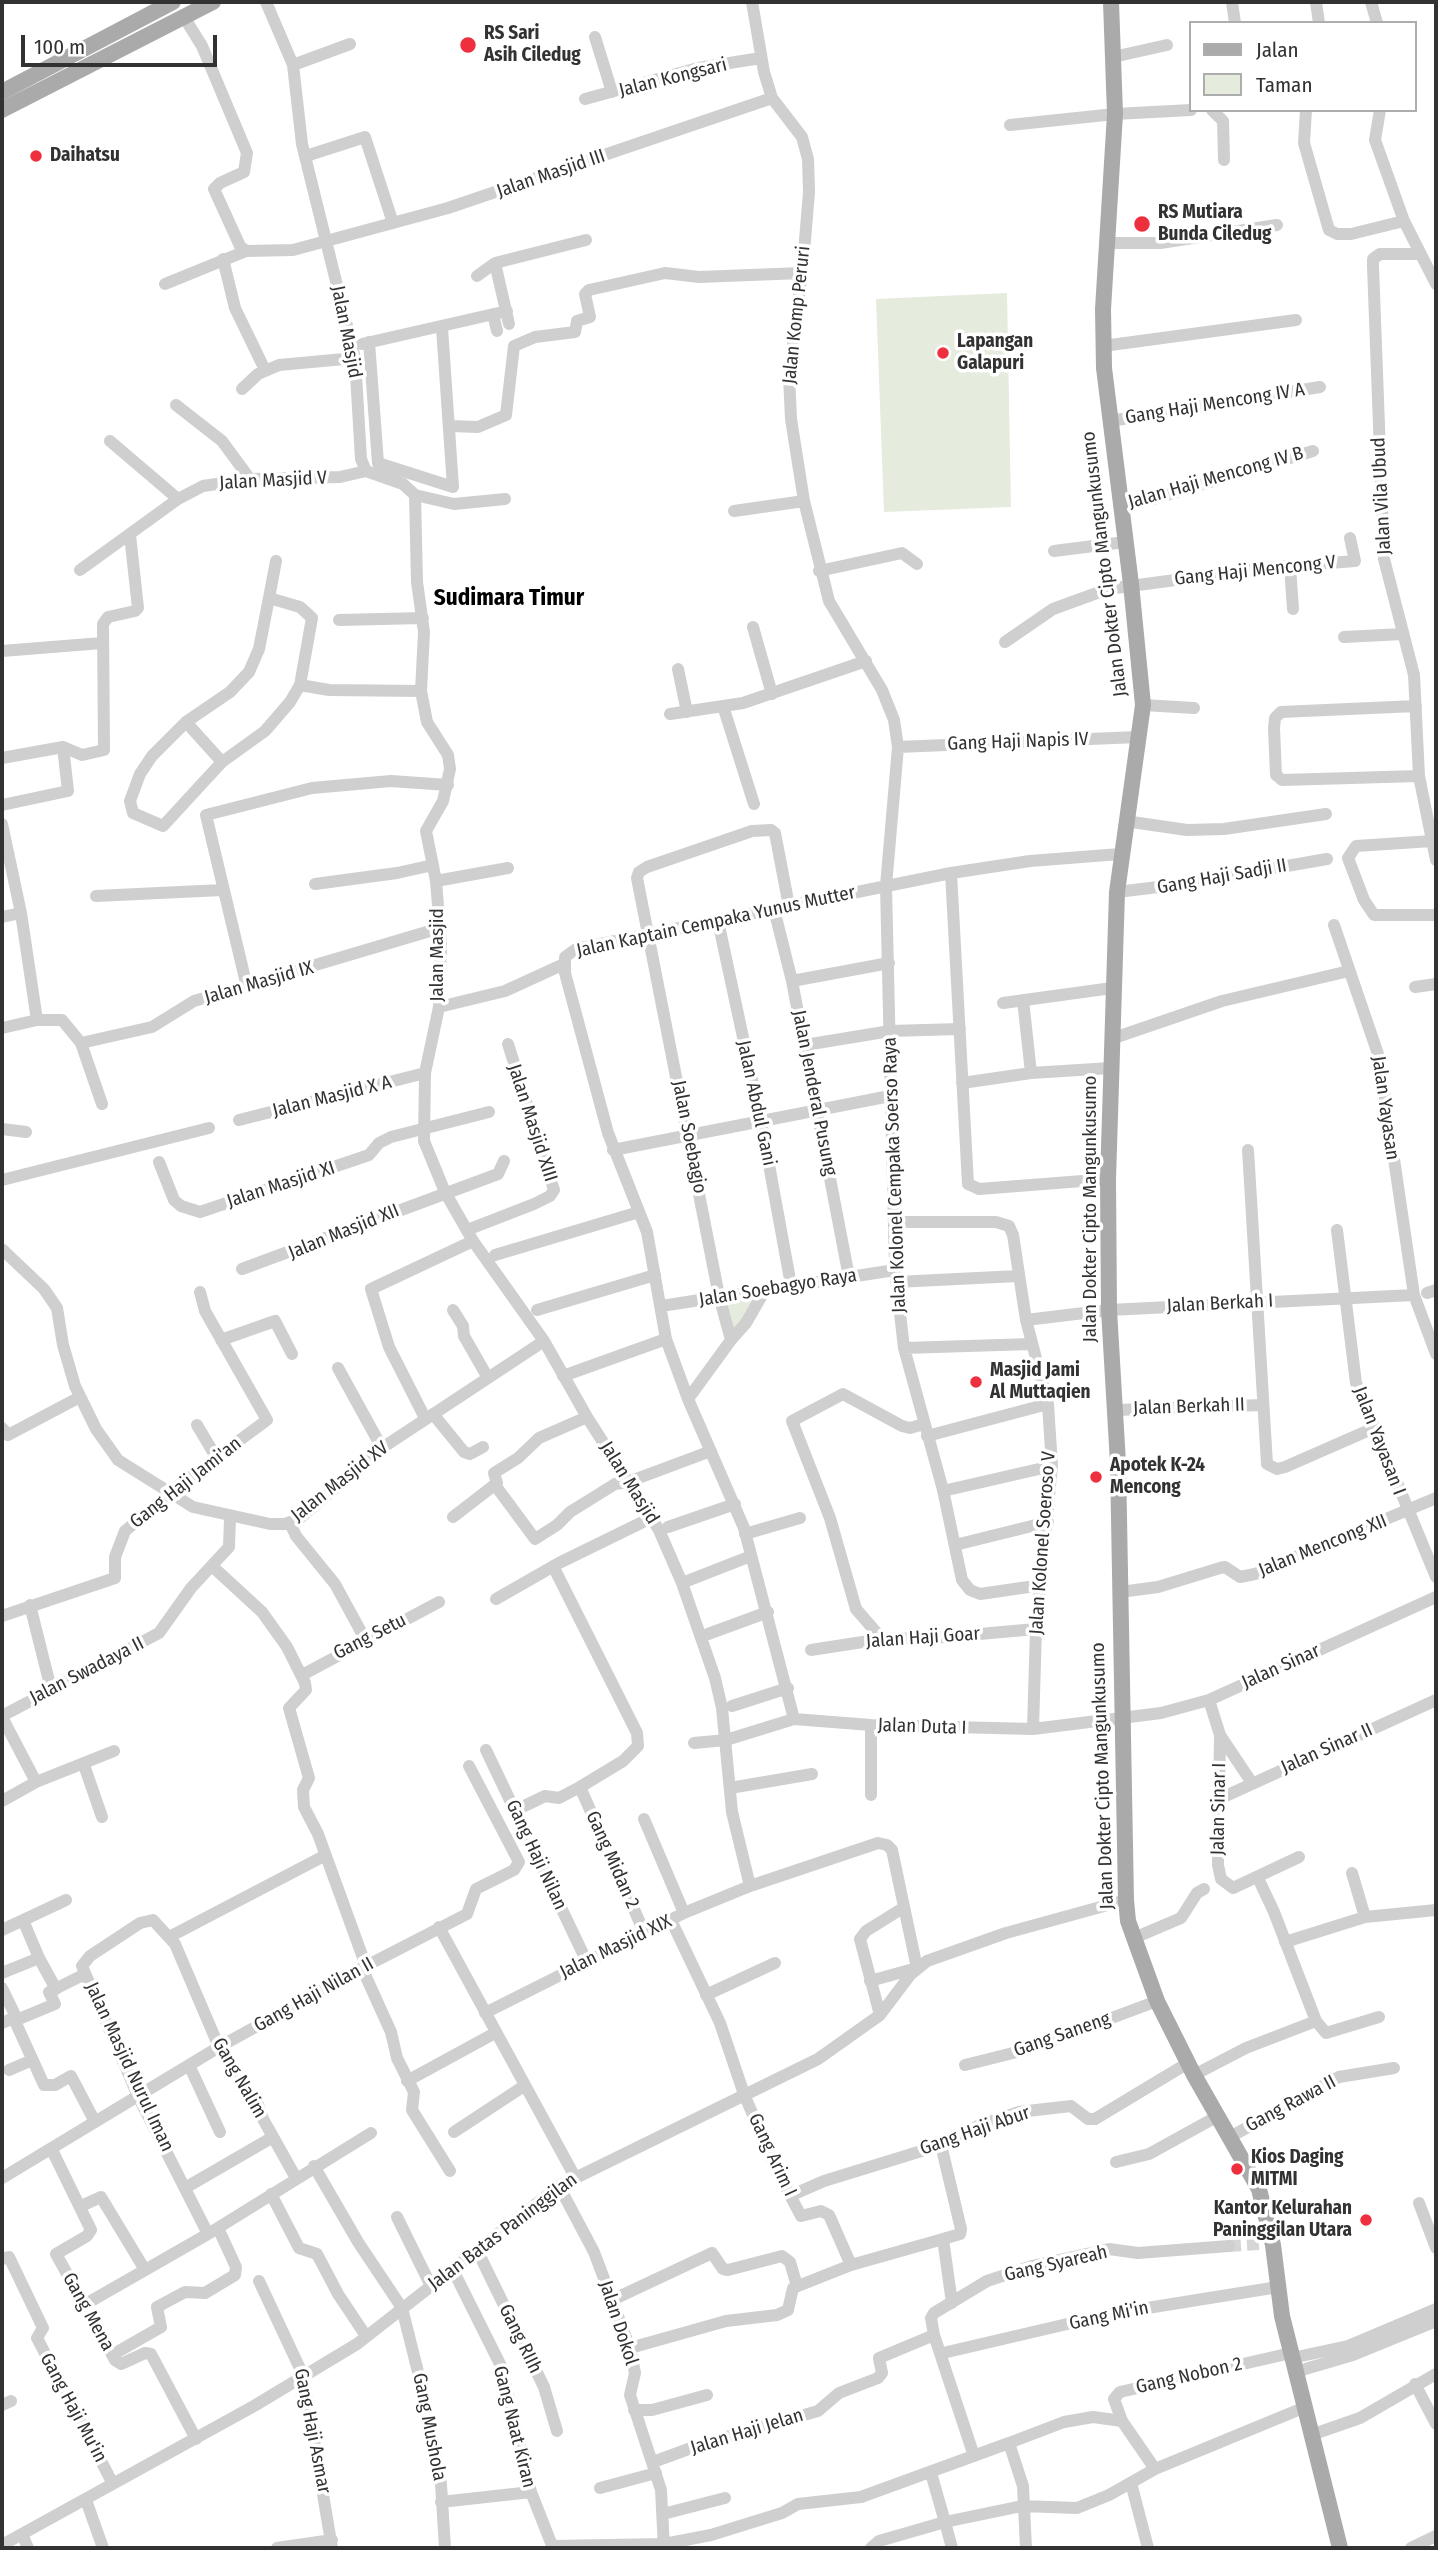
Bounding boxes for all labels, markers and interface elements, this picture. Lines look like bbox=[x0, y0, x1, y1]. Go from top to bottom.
scale bar bbox=[24, 21, 220, 65]
legend bbox=[1190, 21, 1417, 112]
place label: RS Sari Asih Ciledug bbox=[484, 23, 581, 67]
text: 100 m bbox=[34, 34, 85, 60]
marker: RS Sari Asih Ciledug bbox=[458, 35, 478, 55]
text: Jalan bbox=[1256, 37, 1299, 63]
street label: Jalan Kongsari bbox=[617, 54, 729, 102]
text: Taman bbox=[1256, 72, 1312, 98]
place label: Daihatsu bbox=[50, 145, 120, 167]
street label: Jalan Masjid III bbox=[494, 145, 608, 203]
marker: Daihatsu bbox=[28, 148, 44, 164]
place label: RS Mutiara Bunda Ciledug bbox=[1158, 202, 1271, 246]
marker: RS Mutiara Bunda Ciledug bbox=[1132, 214, 1152, 234]
street label: Jalan Komp Peruri bbox=[778, 245, 816, 385]
street label: Jalan Masjid bbox=[326, 284, 366, 380]
place label: Lapangan Galapuri bbox=[957, 331, 1033, 375]
marker: Lapangan Galapuri bbox=[935, 345, 951, 361]
street label: Gang Haji Mencong IV A bbox=[1124, 379, 1306, 429]
street label: Jalan Dokter Cipto Mangunkusumo bbox=[1077, 430, 1133, 698]
street label: Jalan Vila Ubud bbox=[1368, 437, 1396, 555]
street label: Jalan Haji Mencong IV B bbox=[1126, 442, 1306, 514]
street label: Jalan Masjid V bbox=[219, 467, 327, 495]
street label: Gang Haji Mencong V bbox=[1173, 551, 1337, 591]
district label: Sudimara Timur bbox=[434, 585, 584, 613]
street label: Gang Haji Napis IV bbox=[947, 728, 1089, 756]
street label: Gang Haji Sadji II bbox=[1155, 854, 1289, 900]
street label: Jalan Kaptain Cempaka Yunus Mutter bbox=[575, 881, 857, 963]
street label: Jalan Masjid bbox=[427, 908, 449, 1002]
street label: Jalan Masjid IX bbox=[202, 957, 316, 1009]
street label: Jalan Jenderal Pusung bbox=[787, 1008, 841, 1178]
street label: Jalan Kolonel Cempaka Soerso Raya bbox=[879, 1037, 911, 1313]
street label: Jalan Abdul Gani bbox=[732, 1038, 780, 1168]
street label: Jalan Yayasan bbox=[1366, 1055, 1404, 1161]
street label: Jalan Masjid XIII bbox=[502, 1061, 562, 1185]
street label: Jalan Masjid X A bbox=[270, 1071, 394, 1123]
street label: Jalan Dokter Cipto Mangunkusumo bbox=[1080, 1075, 1102, 1343]
street label: Jalan Soebagjo bbox=[667, 1079, 711, 1195]
street label: Jalan Masjid XI bbox=[224, 1157, 338, 1213]
street label: Jalan Masjid XII bbox=[285, 1199, 403, 1265]
street label: Jalan Soebagyo Raya bbox=[698, 1264, 858, 1312]
street label: Jalan Berkah I bbox=[1166, 1290, 1274, 1318]
place label: Masjid Jami Al Muttaqien bbox=[990, 1360, 1090, 1404]
marker: Masjid Jami Al Muttaqien bbox=[968, 1374, 984, 1390]
street label: Jalan Yayasan I bbox=[1348, 1384, 1410, 1498]
street label: Jalan Berkah II bbox=[1133, 1394, 1245, 1420]
street label: Gang Haji Jami'an bbox=[126, 1432, 246, 1534]
street label: Jalan Masjid XV bbox=[287, 1437, 393, 1527]
street label: Jalan Masjid bbox=[595, 1437, 663, 1529]
street label: Jalan Kolonel Soeroso V bbox=[1025, 1451, 1061, 1635]
place label: Apotek K-24 Mencong bbox=[1110, 1455, 1205, 1499]
marker: Apotek K-24 Mencong bbox=[1088, 1469, 1104, 1485]
street label: Jalan Mencong XII bbox=[1256, 1510, 1390, 1582]
street label: Gang Setu bbox=[330, 1609, 410, 1665]
street label: Jalan Haji Goar bbox=[865, 1623, 981, 1653]
street label: Jalan Swadaya II bbox=[26, 1632, 148, 1710]
street label: Jalan Sinar bbox=[1238, 1640, 1324, 1694]
street label: Jalan Dokter Cipto Mangunkusumo bbox=[1087, 1642, 1119, 1910]
street label: Jalan Duta I bbox=[877, 1714, 967, 1740]
street label: Jalan Sinar II bbox=[1278, 1719, 1376, 1779]
street label: Jalan Sinar I bbox=[1207, 1762, 1231, 1856]
street label: Gang Haji Nilan bbox=[501, 1796, 571, 1914]
street label: Gang Midan 2 bbox=[580, 1808, 644, 1912]
street label: Jalan Masjid XIX bbox=[556, 1910, 676, 1984]
street label: Gang Haji Nilan II bbox=[250, 1953, 378, 2037]
street label: Jalan Masjid Nurul Iman bbox=[80, 1979, 178, 2155]
street label: Gang Saneng bbox=[1011, 2008, 1113, 2062]
street label: Gang Nalim bbox=[207, 2034, 271, 2122]
street label: Gang Rawa II bbox=[1242, 2071, 1340, 2137]
street label: Gang Haji Abur bbox=[917, 2102, 1033, 2160]
street label: Gang Arim I bbox=[743, 2110, 801, 2200]
place label: Kios Daging MITMI bbox=[1251, 2147, 1344, 2191]
marker: Kios Daging MITMI bbox=[1229, 2161, 1245, 2177]
street label: Jalan Batas Paninggilan bbox=[424, 2169, 582, 2295]
place label: Kantor Kelurahan Paninggilan Utara bbox=[1213, 2198, 1352, 2242]
marker: Kantor Kelurahan Paninggilan Utara bbox=[1358, 2212, 1374, 2228]
street label: Gang Syareah bbox=[1002, 2241, 1110, 2287]
street label: Gang Mena bbox=[57, 2269, 119, 2355]
street label: Jalan Dokol bbox=[594, 2278, 642, 2368]
street label: Gang Mi'in bbox=[1067, 2296, 1151, 2336]
street label: Gang RIIh bbox=[494, 2301, 546, 2377]
street label: Gang Haji Mu'in bbox=[35, 2350, 111, 2466]
street label: Gang Nobon 2 bbox=[1134, 2353, 1244, 2399]
street label: Gang Naat Kiran bbox=[488, 2364, 540, 2490]
street label: Gang Haji Asmar bbox=[289, 2367, 335, 2495]
street label: Gang Mushola bbox=[407, 2371, 451, 2483]
street label: Jalan Haji Jelan bbox=[688, 2404, 806, 2460]

